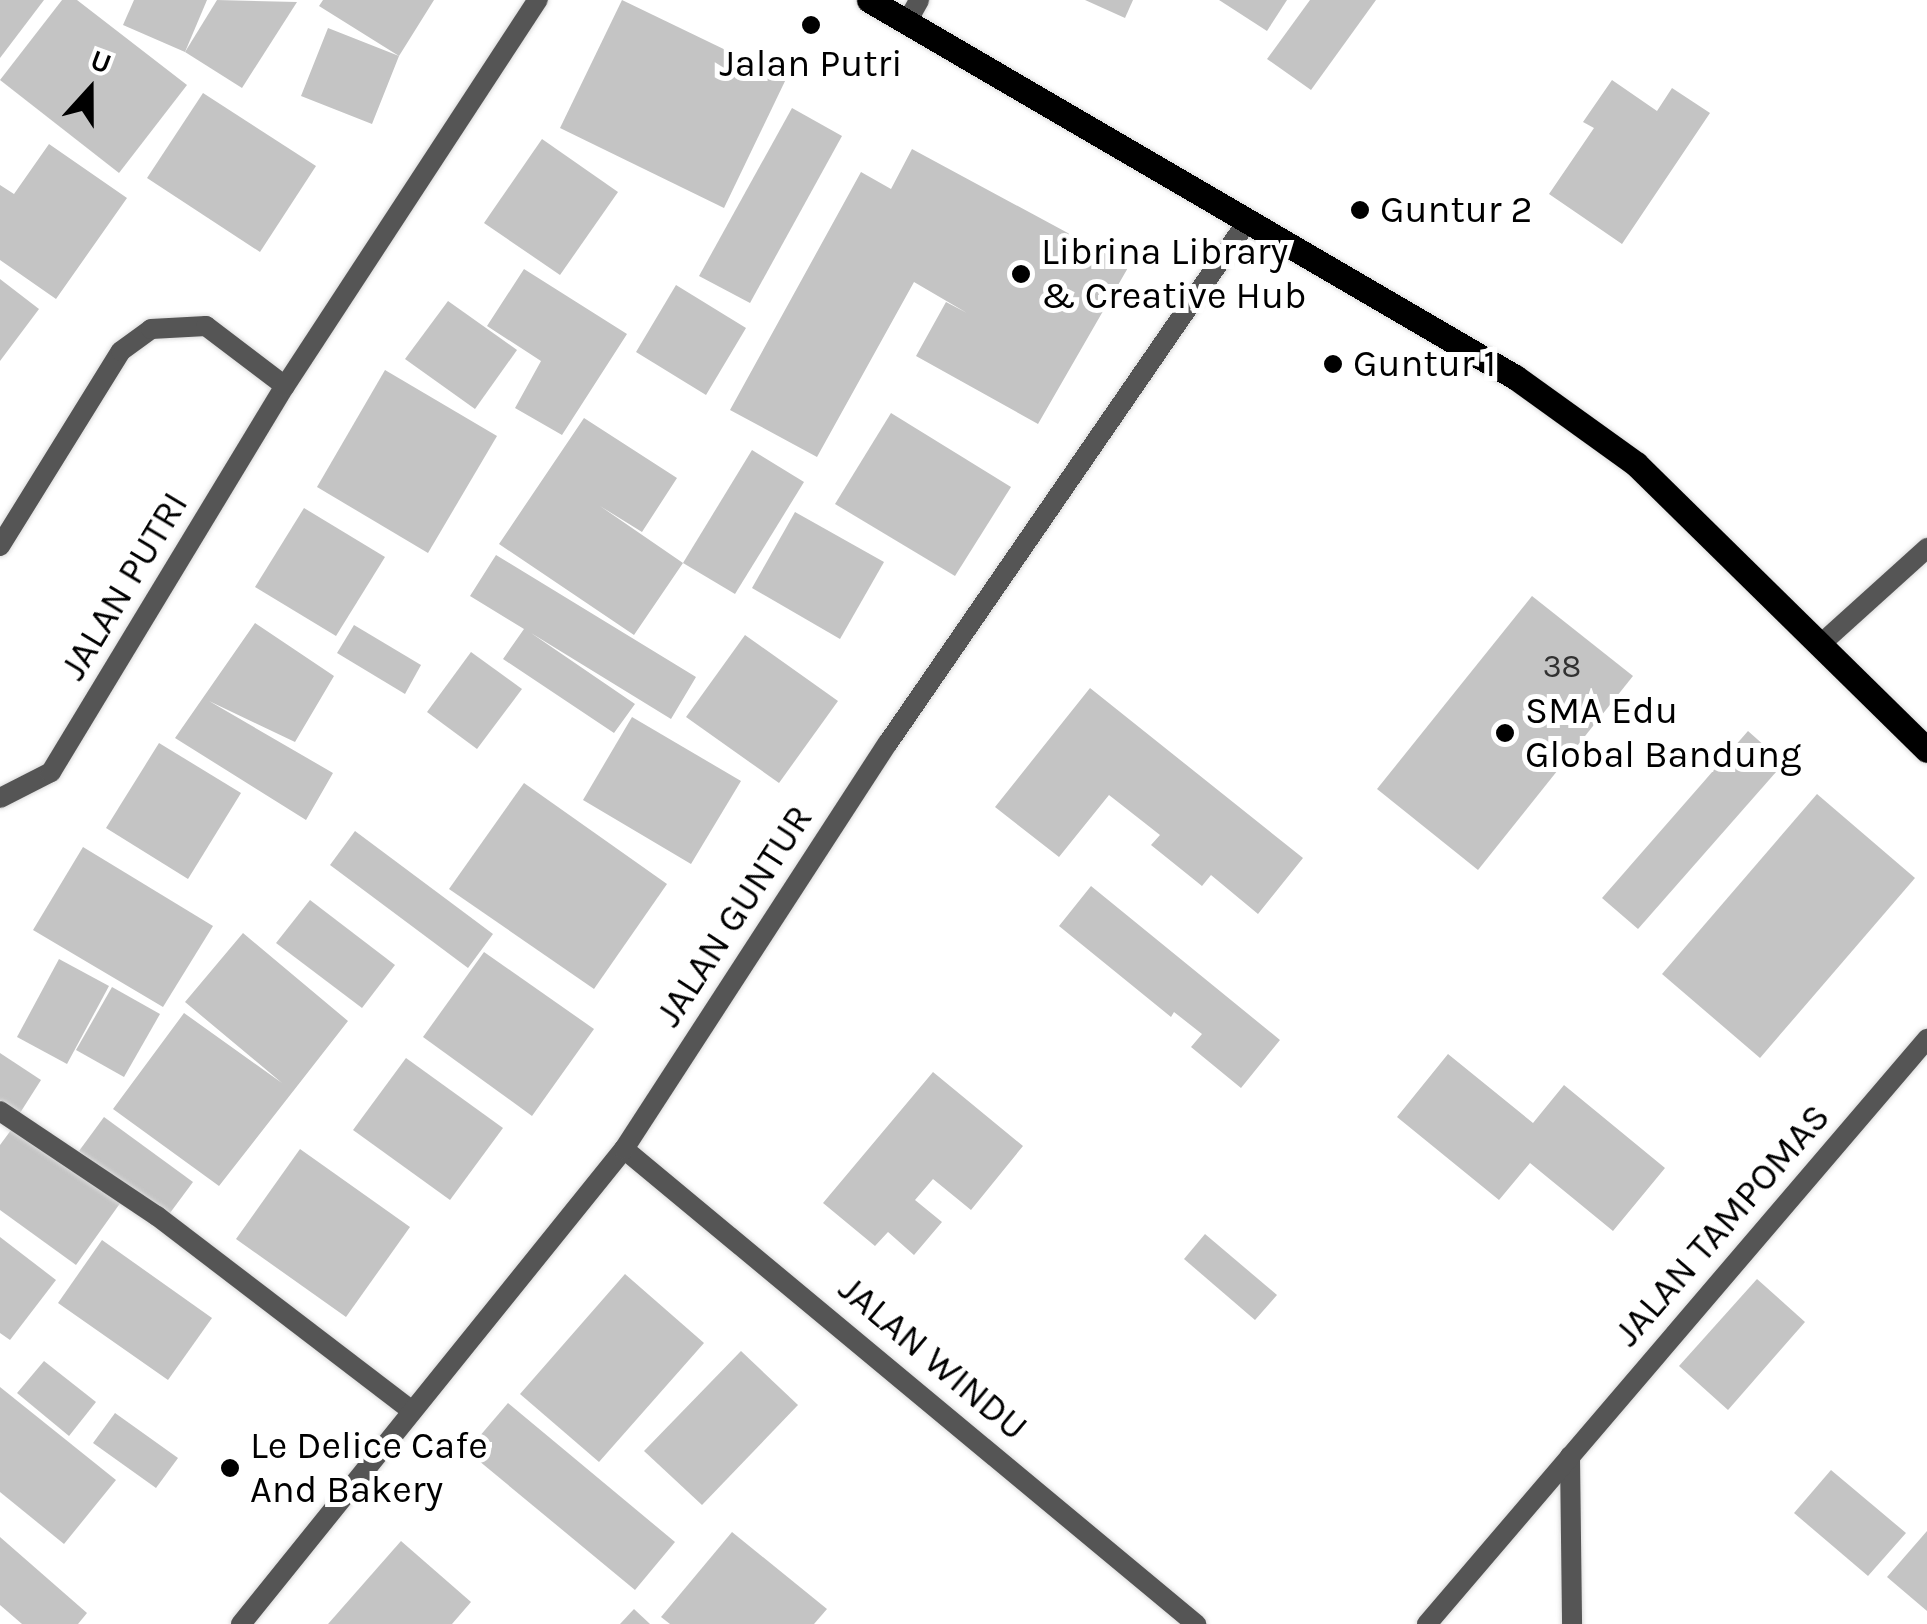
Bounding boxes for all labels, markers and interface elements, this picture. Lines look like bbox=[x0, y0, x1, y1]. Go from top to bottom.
marker: Jalan Putri bbox=[800, 14, 822, 36]
north arrow bbox=[40, 40, 140, 140]
place label: Jalan Putri bbox=[719, 41, 903, 87]
text: U bbox=[86, 43, 116, 80]
place label: Guntur 2 bbox=[1380, 187, 1532, 233]
marker: Guntur 2 bbox=[1349, 199, 1371, 221]
place label: Librina Library & Creative Hub bbox=[1041, 229, 1306, 318]
marker: Librina Library & Creative Hub bbox=[1010, 263, 1032, 285]
place label: Guntur 1 bbox=[1353, 341, 1496, 387]
marker: Guntur 1 bbox=[1322, 353, 1344, 375]
street label: JALAN PUTRI bbox=[50, 484, 198, 688]
house number: 38 bbox=[1543, 648, 1581, 686]
place label: SMA Edu Global Bandung bbox=[1525, 688, 1801, 778]
marker: SMA Edu Global Bandung bbox=[1494, 722, 1516, 744]
street label: JALAN GUNTUR bbox=[646, 797, 822, 1035]
street label: JALAN TAMPOMAS bbox=[1604, 1095, 1840, 1355]
street label: JALAN WINDU bbox=[829, 1266, 1037, 1450]
place label: Le Delice Cafe And Bakery bbox=[250, 1423, 488, 1512]
marker: Le Delice Cafe And Bakery bbox=[219, 1457, 241, 1479]

